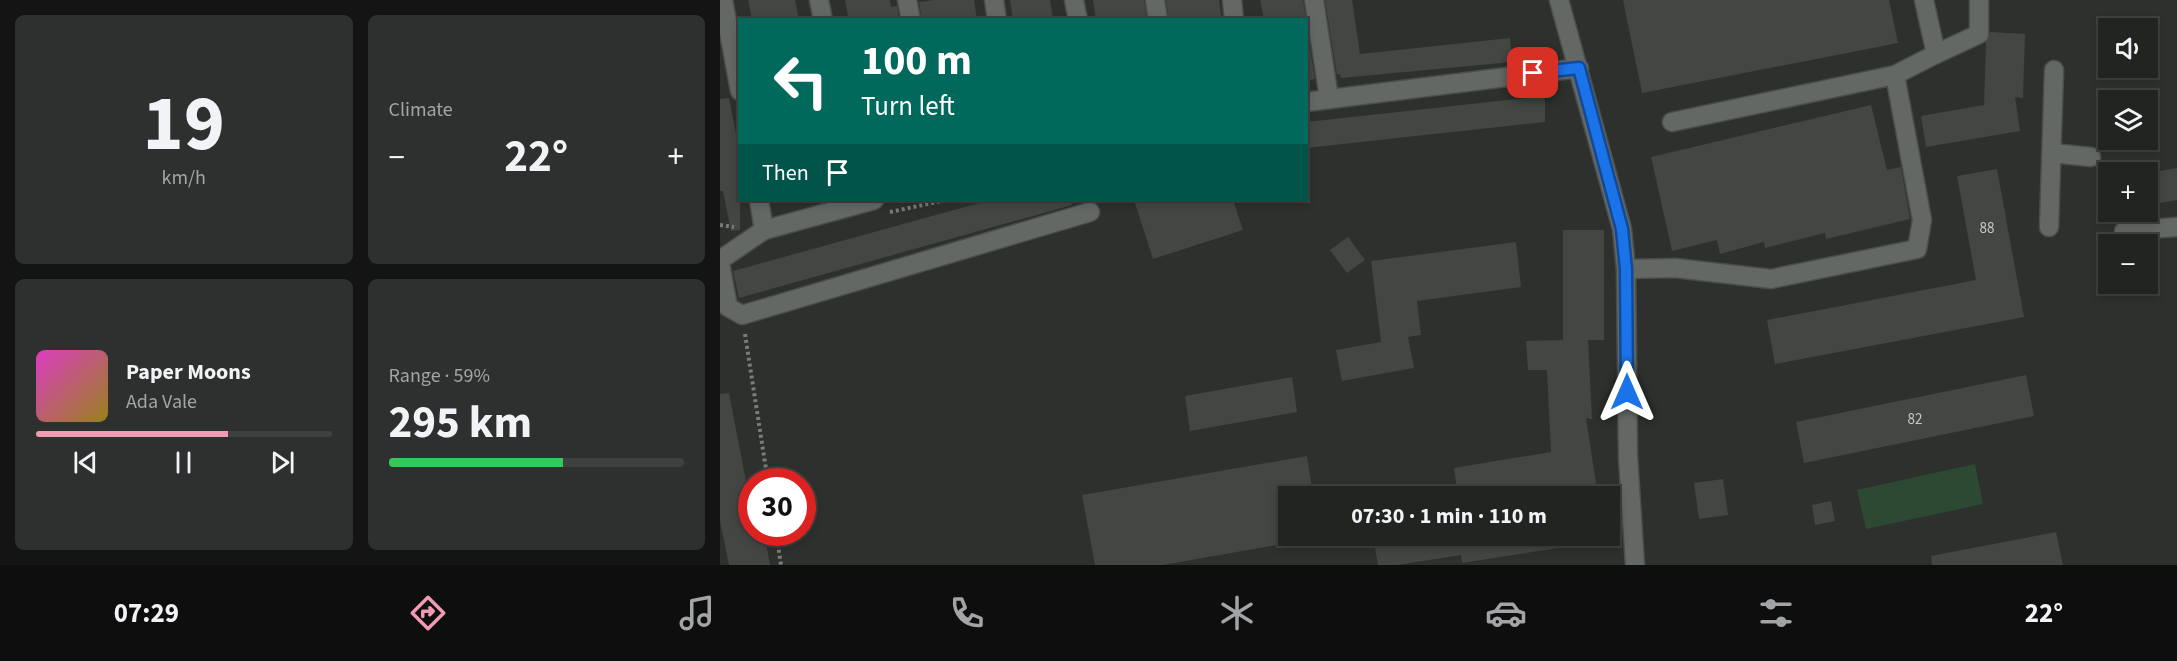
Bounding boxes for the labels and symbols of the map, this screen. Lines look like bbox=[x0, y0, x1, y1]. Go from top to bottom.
pin bbox=[1507, 47, 1558, 98]
house number: 88 bbox=[1980, 218, 1994, 239]
position arrow bbox=[1595, 360, 1659, 424]
house number: 82 bbox=[1908, 409, 1922, 430]
speed limit sign: 30 bbox=[738, 468, 816, 546]

